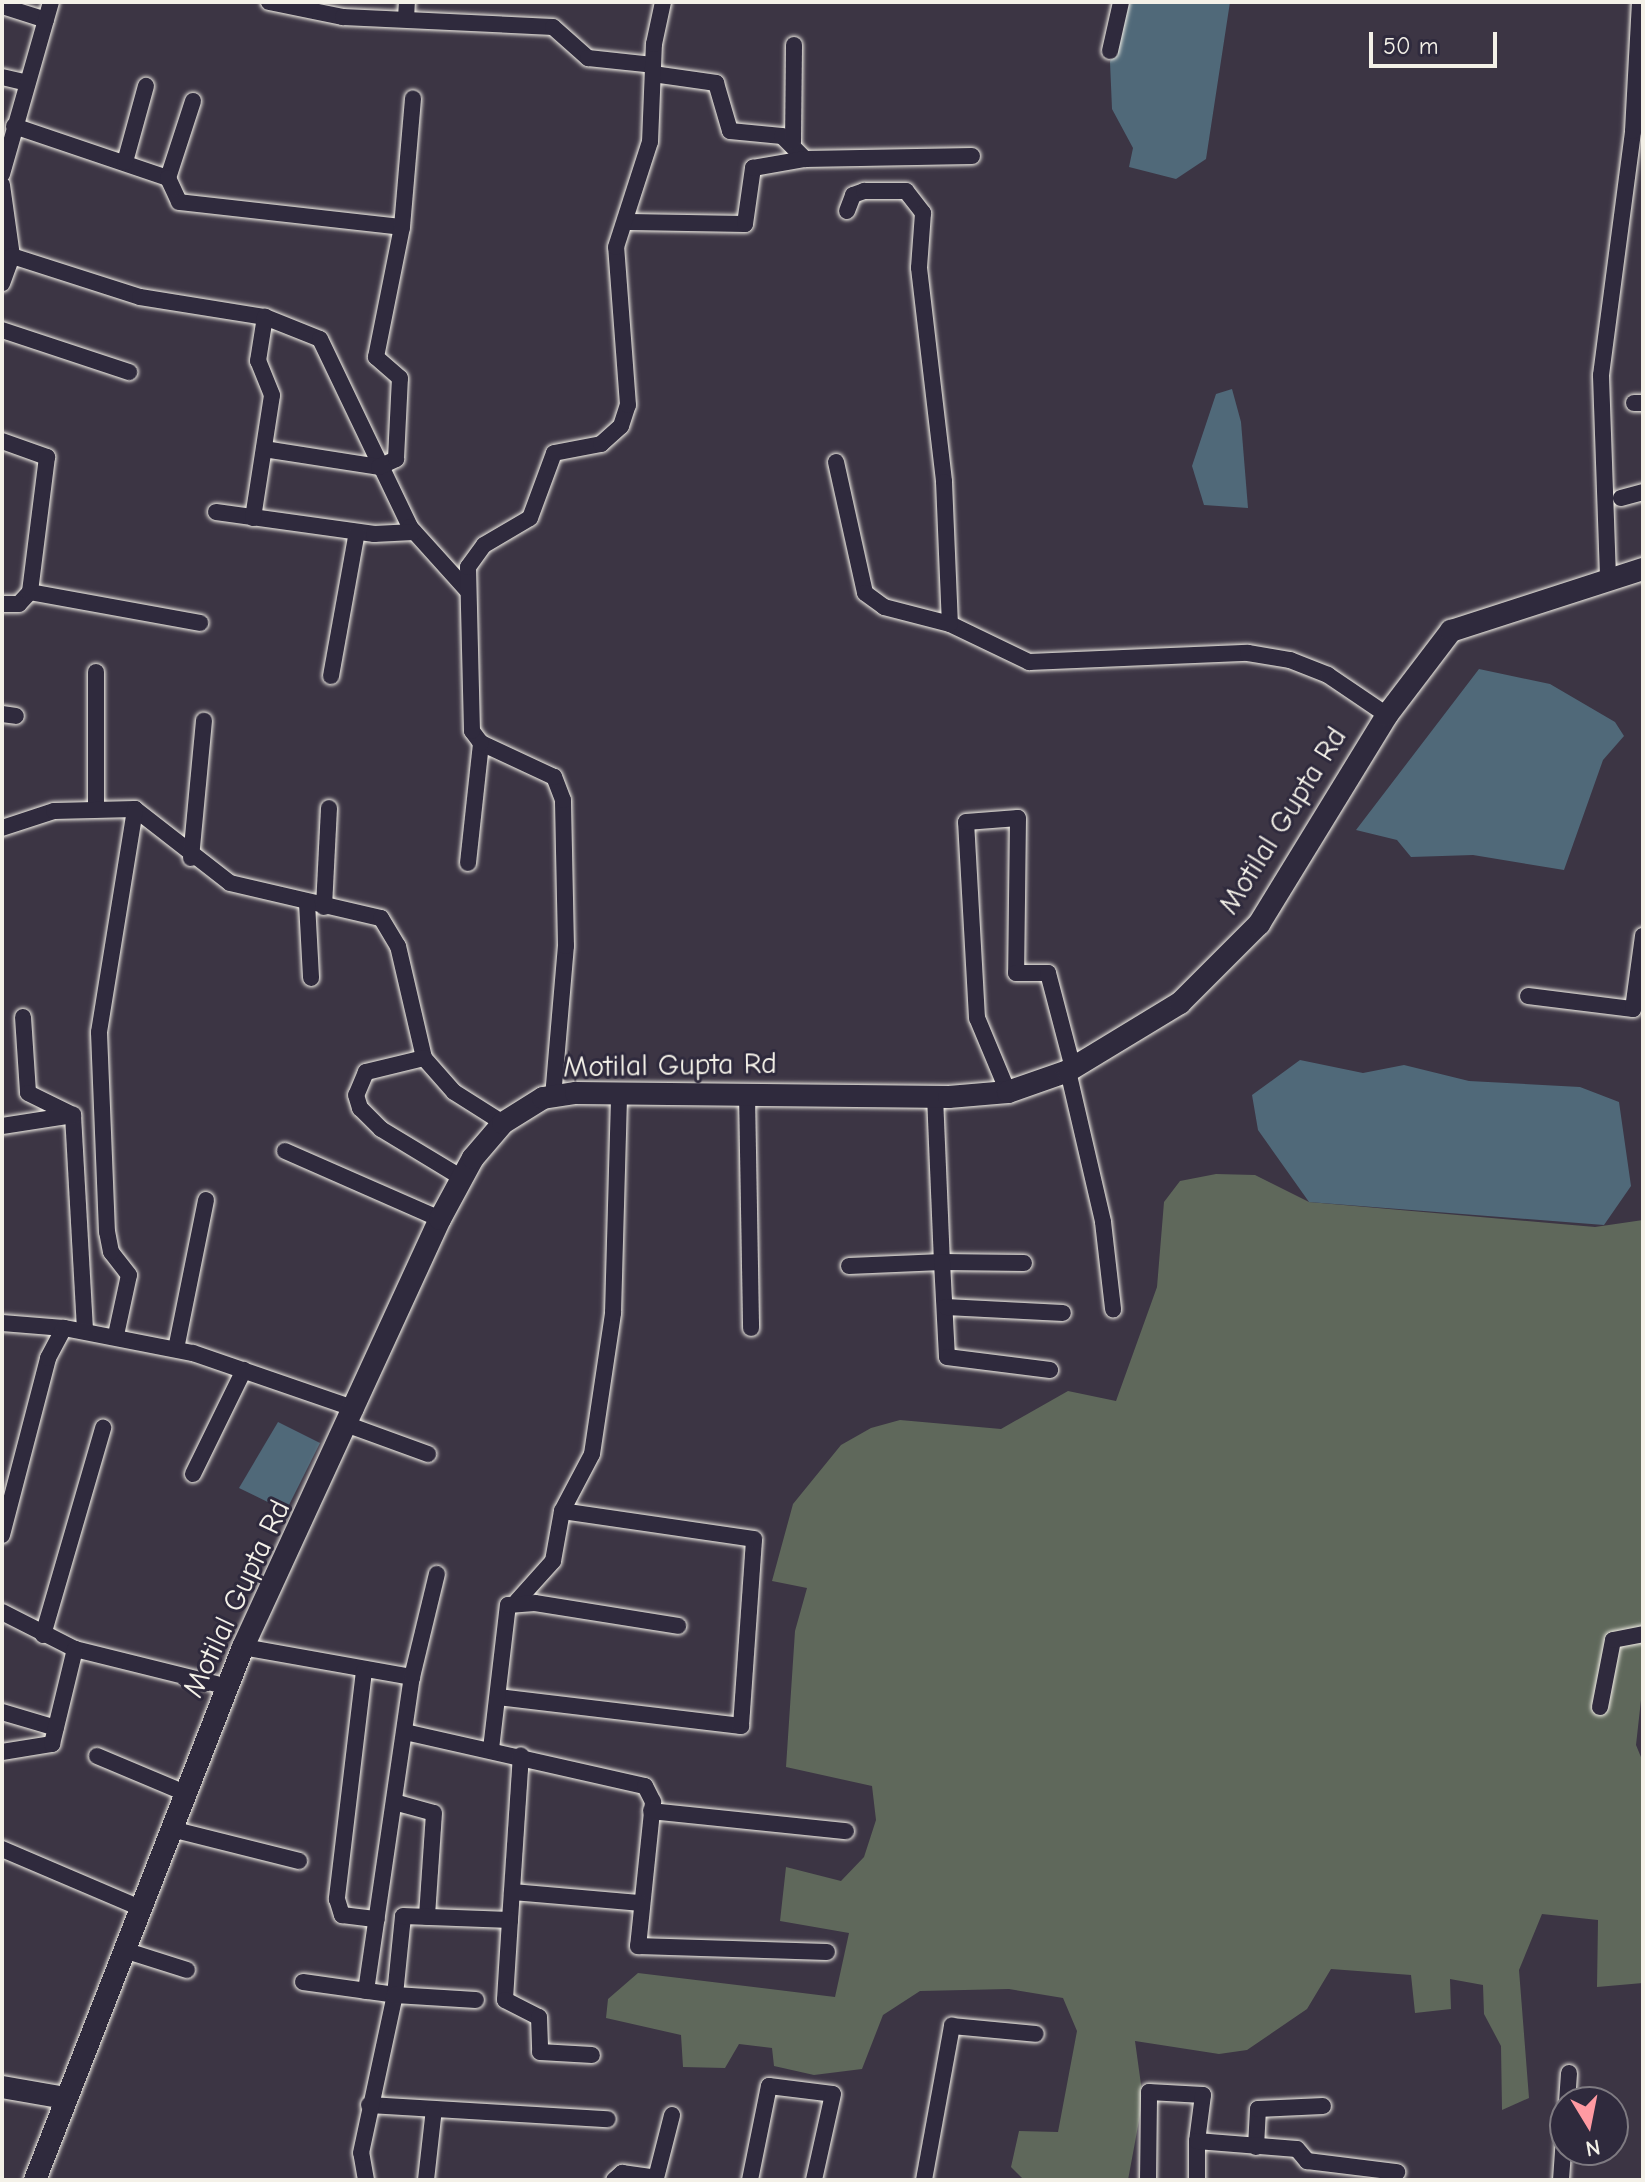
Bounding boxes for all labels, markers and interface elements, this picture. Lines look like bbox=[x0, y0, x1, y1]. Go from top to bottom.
scale bar bbox=[1373, 16, 1501, 66]
text: 50 m bbox=[1383, 32, 1439, 60]
street label: Motilal Gupta Rd bbox=[1211, 721, 1355, 921]
street label: Motilal Gupta Rd bbox=[563, 1046, 777, 1086]
street label: Motilal Gupta Rd bbox=[175, 1494, 299, 1704]
north arrow bbox=[1549, 2086, 1629, 2166]
text: N bbox=[1583, 2134, 1602, 2162]

